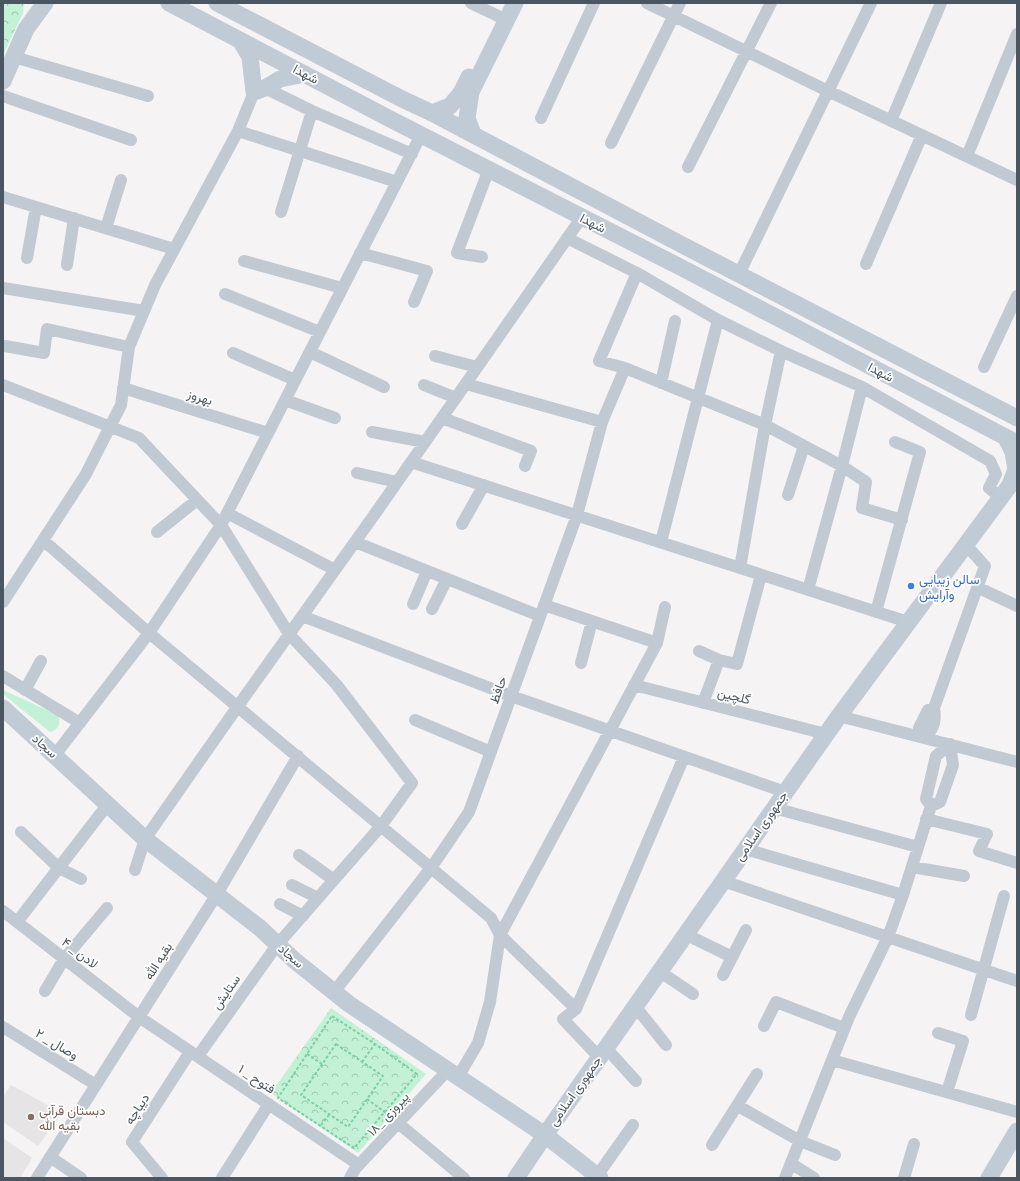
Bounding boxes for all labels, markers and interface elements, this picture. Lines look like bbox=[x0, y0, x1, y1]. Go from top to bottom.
street label: شهدا bbox=[290, 60, 322, 88]
street label: شهدا bbox=[577, 209, 609, 237]
street label: شهدا bbox=[865, 358, 897, 386]
street label: بهروز bbox=[184, 385, 215, 409]
place label: سالن زیبایی وآرایش bbox=[919, 571, 979, 603]
marker: سالن زیبایی وآرایش bbox=[906, 581, 916, 591]
street label: حافظ bbox=[485, 674, 511, 706]
street label: گلچین bbox=[716, 684, 752, 709]
street label: سجاد bbox=[29, 730, 61, 762]
street label: جمهوری اسلامی bbox=[731, 787, 792, 864]
street label: لادن _ ۴ bbox=[58, 933, 102, 973]
street label: بقیه الله bbox=[140, 939, 176, 983]
street label: سجاد bbox=[275, 940, 307, 972]
street label: ستایش bbox=[208, 971, 244, 1013]
street label: وصال _ ۲ bbox=[32, 1025, 82, 1064]
street label: جمهوری اسلامی bbox=[545, 1052, 606, 1129]
street label: فتوح _ ۱ bbox=[235, 1061, 279, 1098]
street label: پیروزی _۱۸ bbox=[363, 1088, 413, 1140]
street label: دیباچه bbox=[121, 1090, 154, 1128]
place label: دبستان قرآنی بقیه الله bbox=[39, 1102, 105, 1134]
marker: دبستان قرآنی بقیه الله bbox=[26, 1112, 36, 1122]

